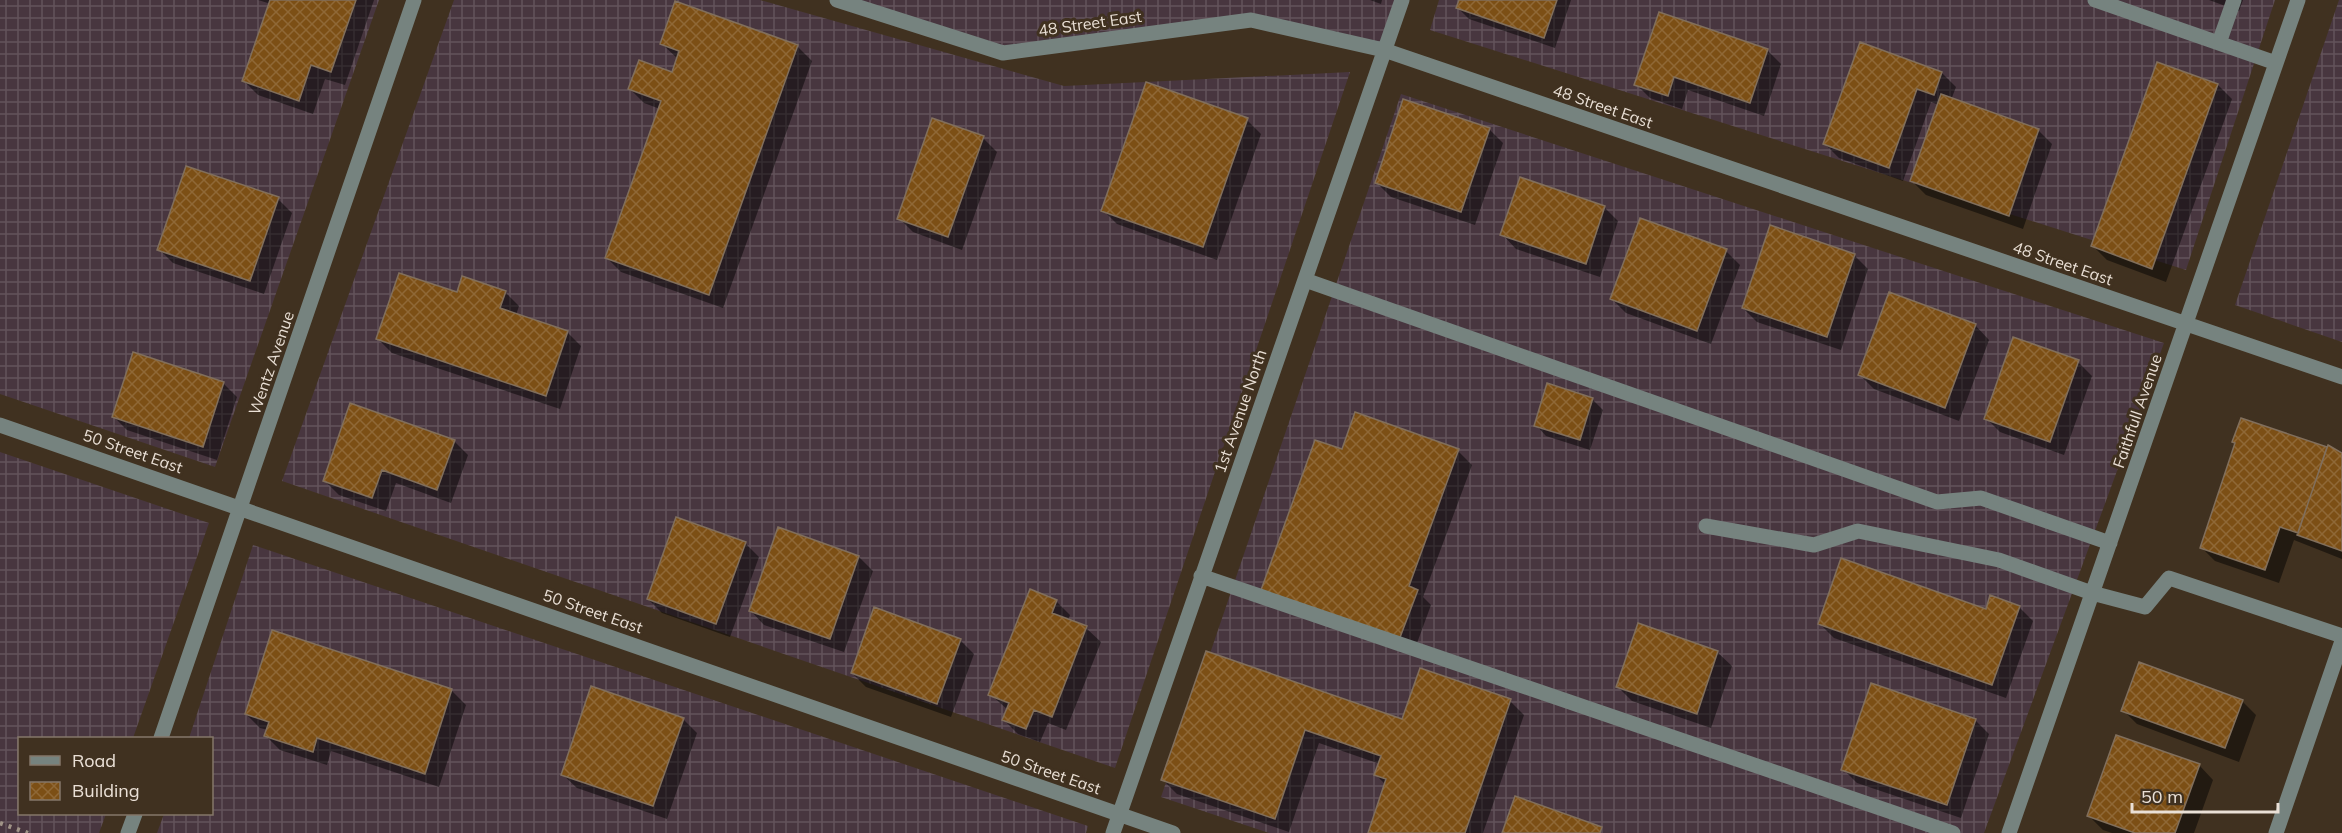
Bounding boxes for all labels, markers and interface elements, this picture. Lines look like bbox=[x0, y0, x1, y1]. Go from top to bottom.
street label: 48 Street East bbox=[1037, 6, 1143, 40]
street label: 48 Street East bbox=[1551, 80, 1656, 133]
street label: 48 Street East bbox=[2011, 237, 2116, 290]
street label: Wentz Avenue bbox=[244, 308, 298, 418]
street label: 1st Avenue North bbox=[1209, 347, 1271, 475]
street label: Faithfull Avenue bbox=[2108, 351, 2166, 471]
street label: 50 Street East bbox=[81, 425, 186, 478]
street label: 50 Street East bbox=[541, 585, 646, 638]
legend bbox=[18, 737, 213, 815]
street label: 50 Street East bbox=[999, 746, 1104, 799]
text: Road bbox=[72, 749, 116, 772]
scale bar bbox=[2132, 776, 2278, 814]
text: Building bbox=[72, 779, 140, 802]
text: 50 m bbox=[2141, 785, 2183, 808]

